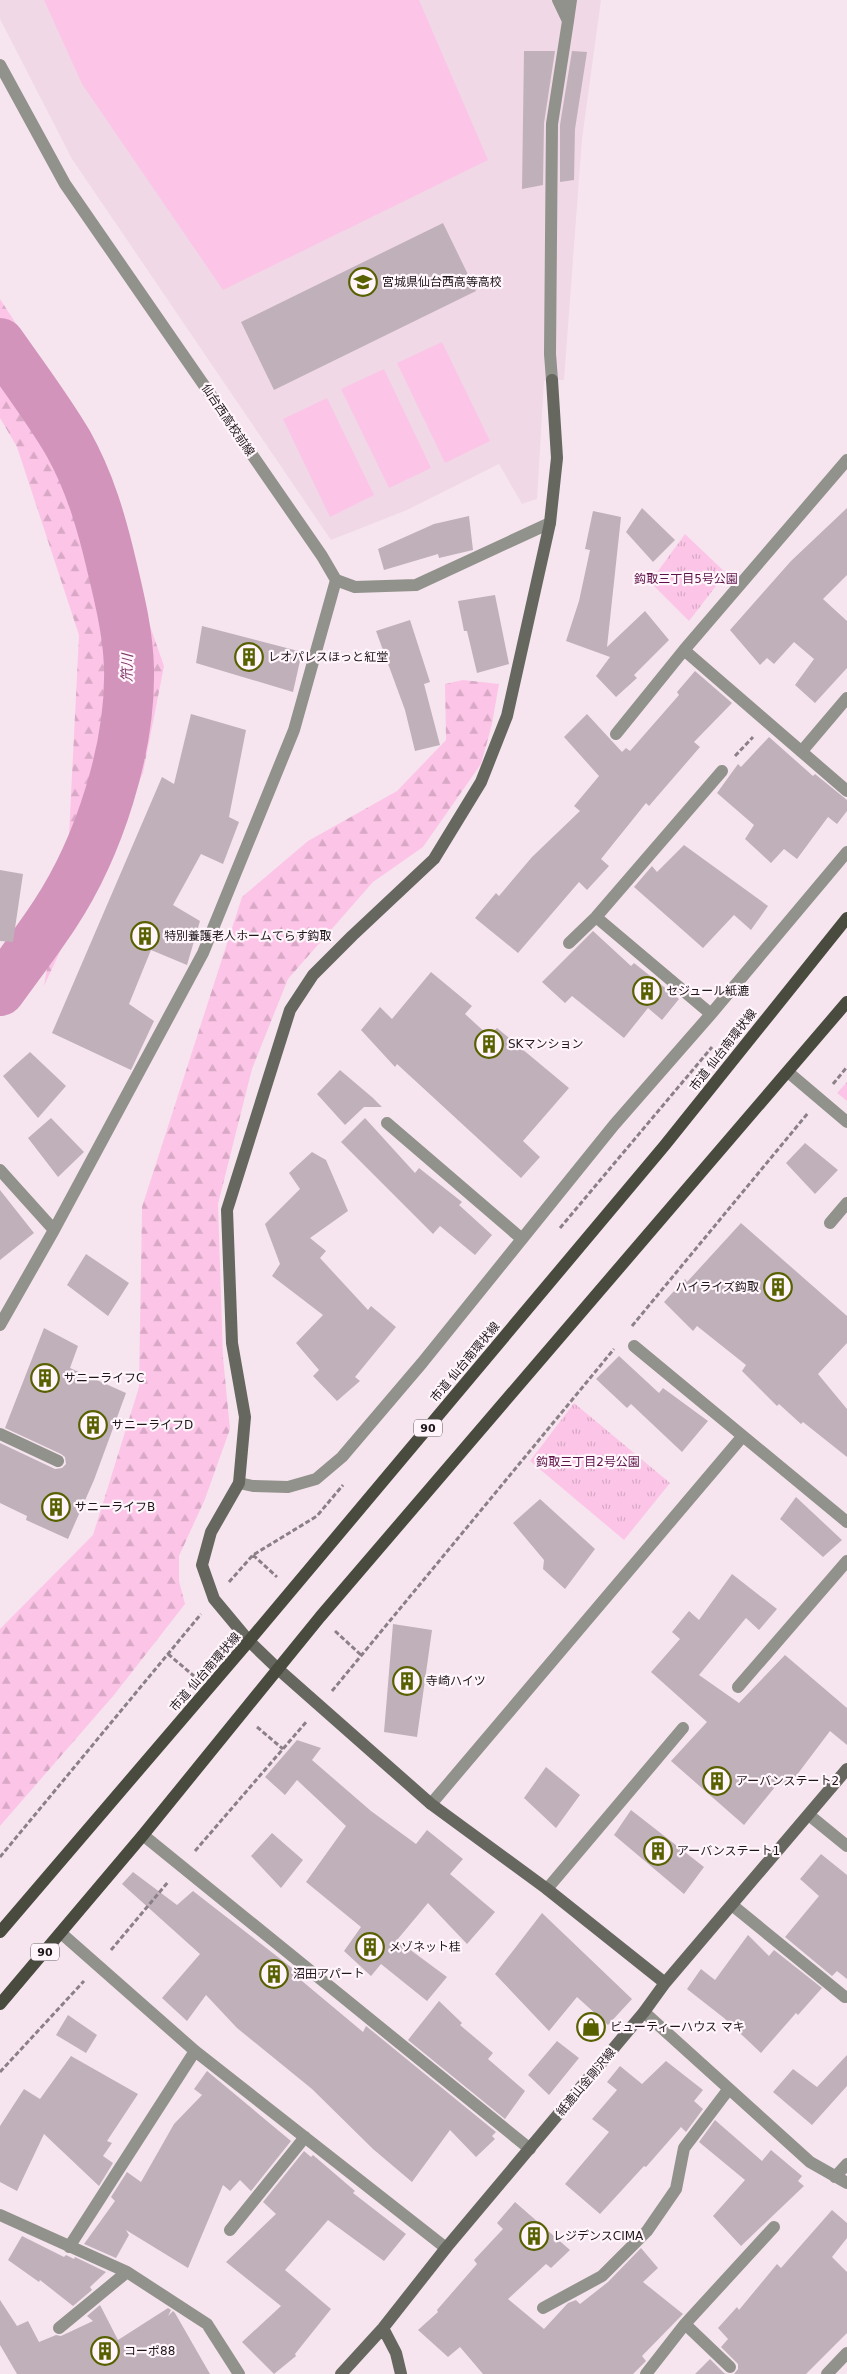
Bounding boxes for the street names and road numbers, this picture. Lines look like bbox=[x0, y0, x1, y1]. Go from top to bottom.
street label: 仙台西高校前線 bbox=[199, 381, 257, 459]
street label: 市道 仙台南環状線 bbox=[687, 1006, 759, 1094]
street label: 市道 仙台南環状線 bbox=[428, 1319, 502, 1405]
road number: 90 bbox=[414, 1420, 442, 1436]
street label: 市道 仙台南環状線 bbox=[167, 1630, 243, 1714]
road number: 90 bbox=[31, 1944, 59, 1960]
street label: 紙漉山金剛沢線 bbox=[554, 2045, 618, 2119]

